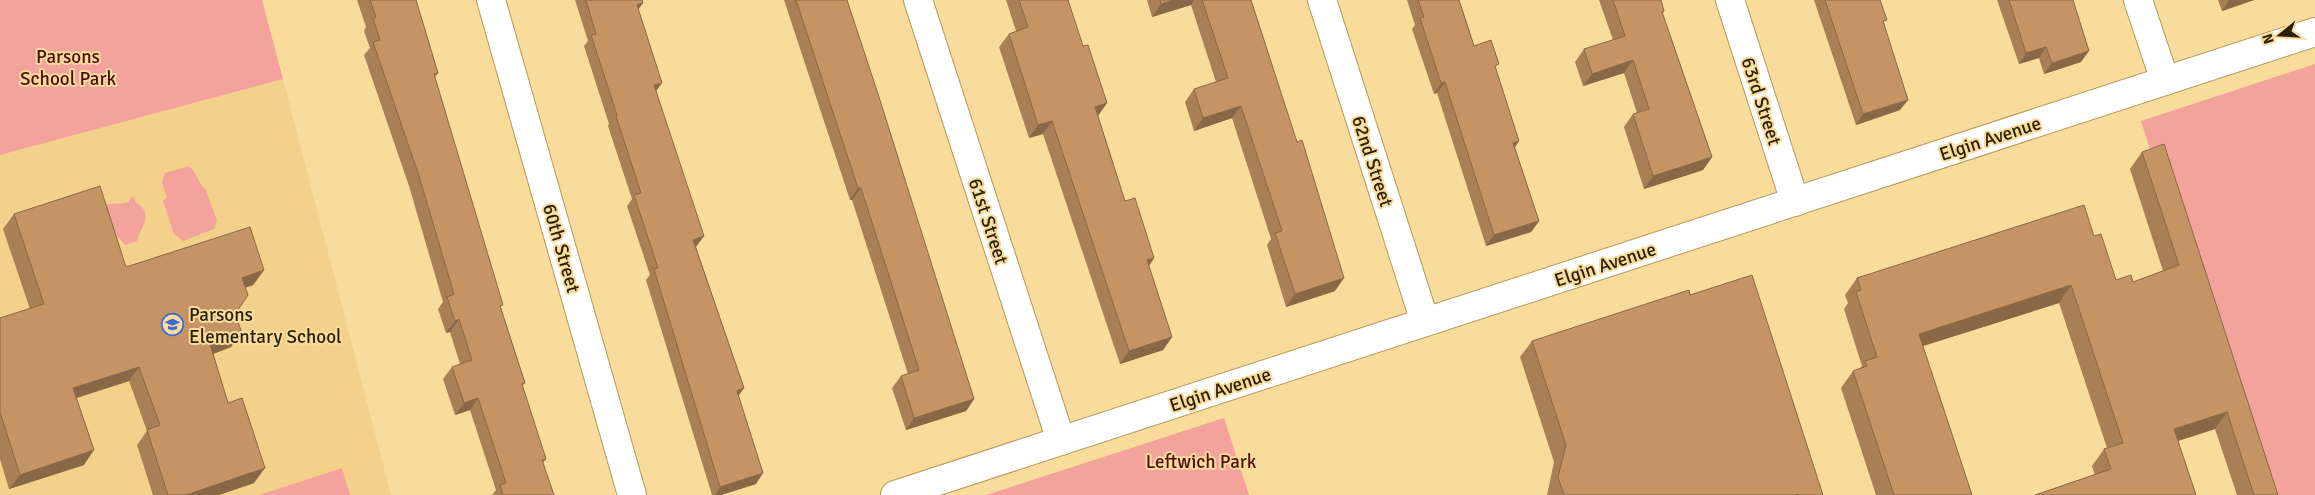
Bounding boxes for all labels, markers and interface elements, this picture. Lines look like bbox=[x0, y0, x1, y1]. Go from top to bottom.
north arrow bbox=[2255, 10, 2305, 60]
text: N bbox=[2259, 32, 2278, 46]
park label: Parsons School Park bbox=[20, 45, 116, 91]
street label: 63rd Street bbox=[1736, 54, 1787, 149]
street label: Elgin Avenue bbox=[1937, 111, 2044, 167]
street label: 62nd Street bbox=[1346, 113, 1398, 210]
street label: 61st Street bbox=[963, 175, 1013, 268]
street label: 60th Street bbox=[537, 201, 585, 296]
street label: Elgin Avenue bbox=[1552, 237, 1659, 293]
place label: Parsons Elementary School bbox=[189, 303, 342, 349]
school or university icon: Parsons Elementary School bbox=[161, 313, 185, 337]
street label: Elgin Avenue bbox=[1167, 362, 1274, 418]
park label: Leftwich Park bbox=[1146, 450, 1257, 474]

